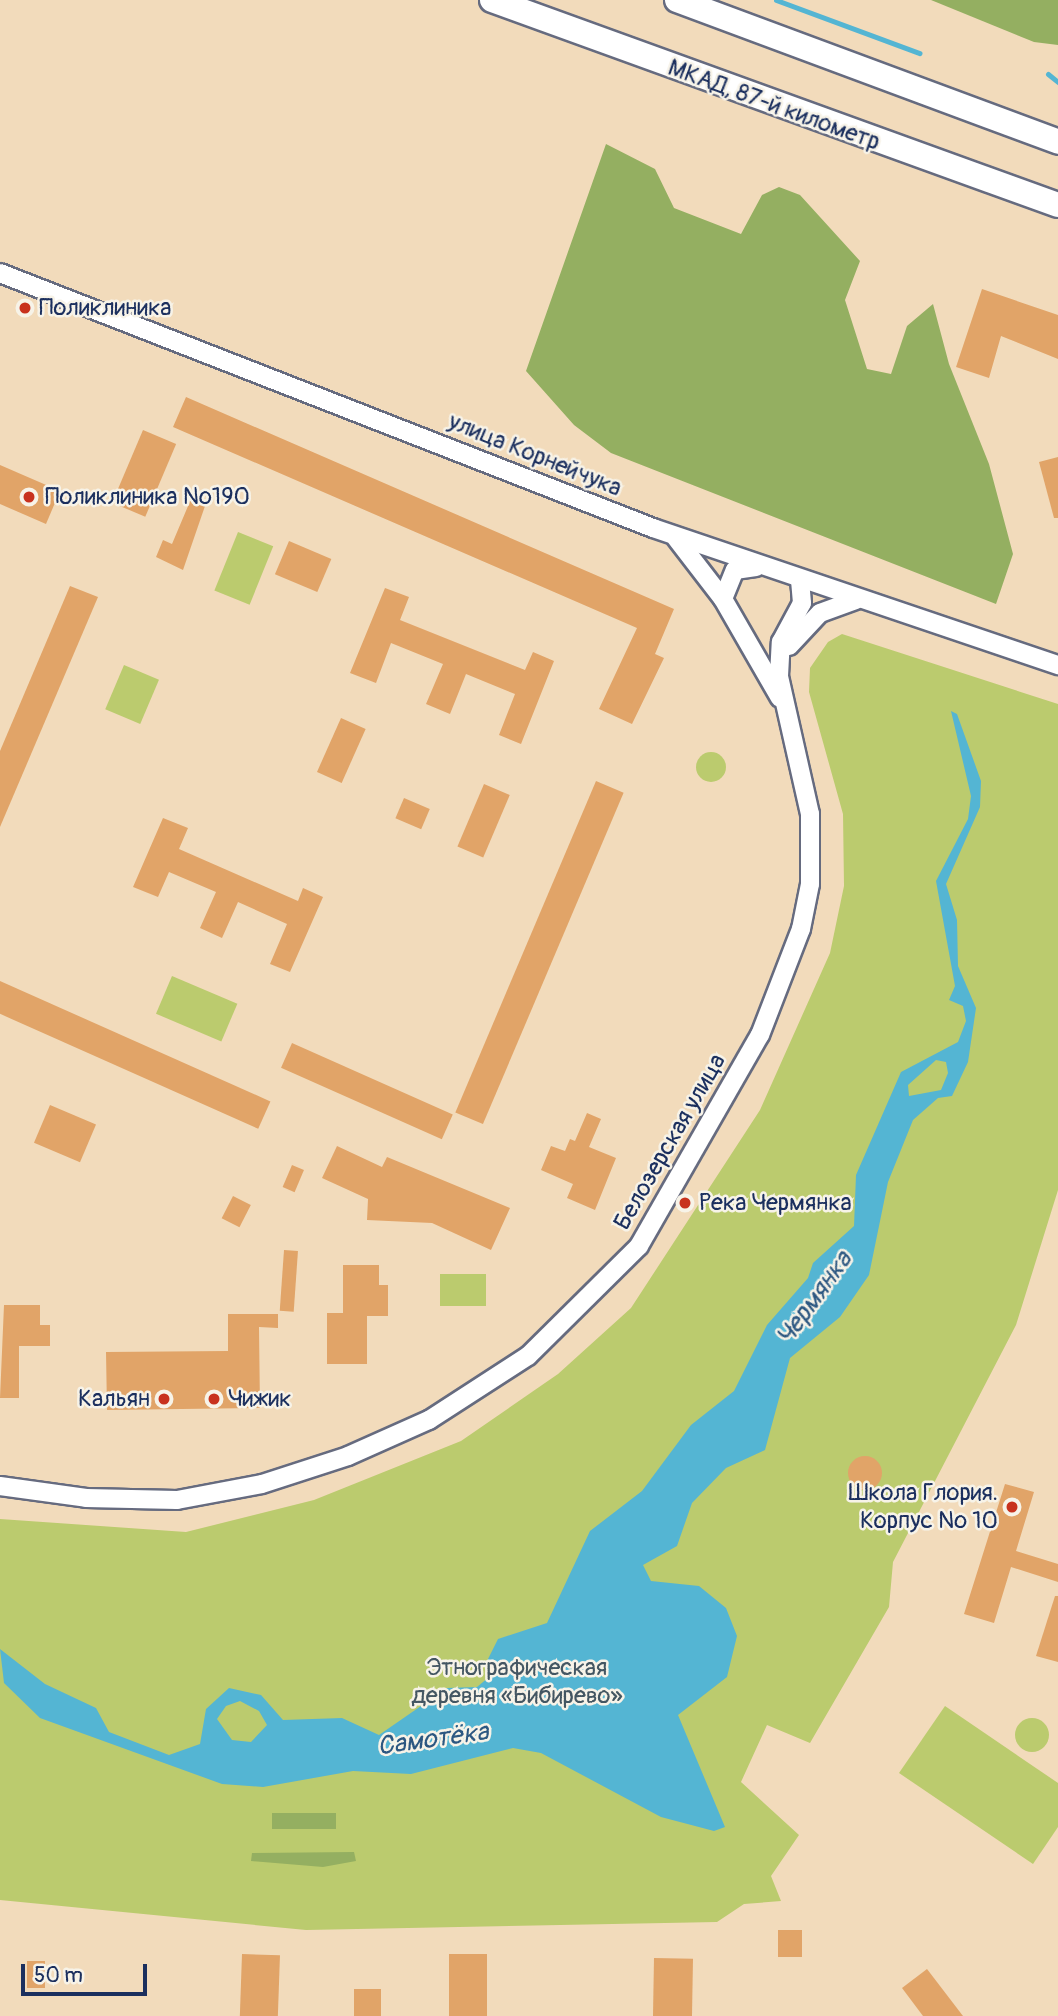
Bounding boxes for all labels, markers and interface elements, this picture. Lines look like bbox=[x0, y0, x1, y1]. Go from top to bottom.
street label: МКАД, 87-й километр bbox=[664, 53, 884, 157]
place label: Поликлиника bbox=[39, 294, 171, 322]
marker: Поликлиника bbox=[17, 300, 33, 316]
street label: улица Корнейчука bbox=[444, 407, 626, 503]
place label: Поликлиника №190 bbox=[45, 483, 250, 511]
marker: Поликлиника №190 bbox=[19, 487, 39, 507]
street label: Белозерская улица bbox=[608, 1049, 732, 1235]
place label: Река Чермянка bbox=[699, 1189, 852, 1217]
marker: Река Чермянка bbox=[677, 1195, 693, 1211]
water label: Чермянка bbox=[770, 1246, 860, 1352]
place label: Кальян bbox=[78, 1385, 150, 1413]
place label: Чижик bbox=[228, 1385, 292, 1413]
marker: Кальян bbox=[156, 1391, 172, 1407]
marker: Чижик bbox=[206, 1391, 222, 1407]
place label: Школа Глория. Корпус № 10 bbox=[849, 1479, 998, 1535]
marker: Школа Глория. Корпус № 10 bbox=[1004, 1499, 1020, 1515]
park label: Этнографическая деревня «Бибирево» bbox=[411, 1654, 623, 1710]
water label: Самотёка bbox=[375, 1717, 491, 1763]
scale bar bbox=[24, 1950, 150, 1994]
text: 50 m bbox=[34, 1962, 83, 1989]

